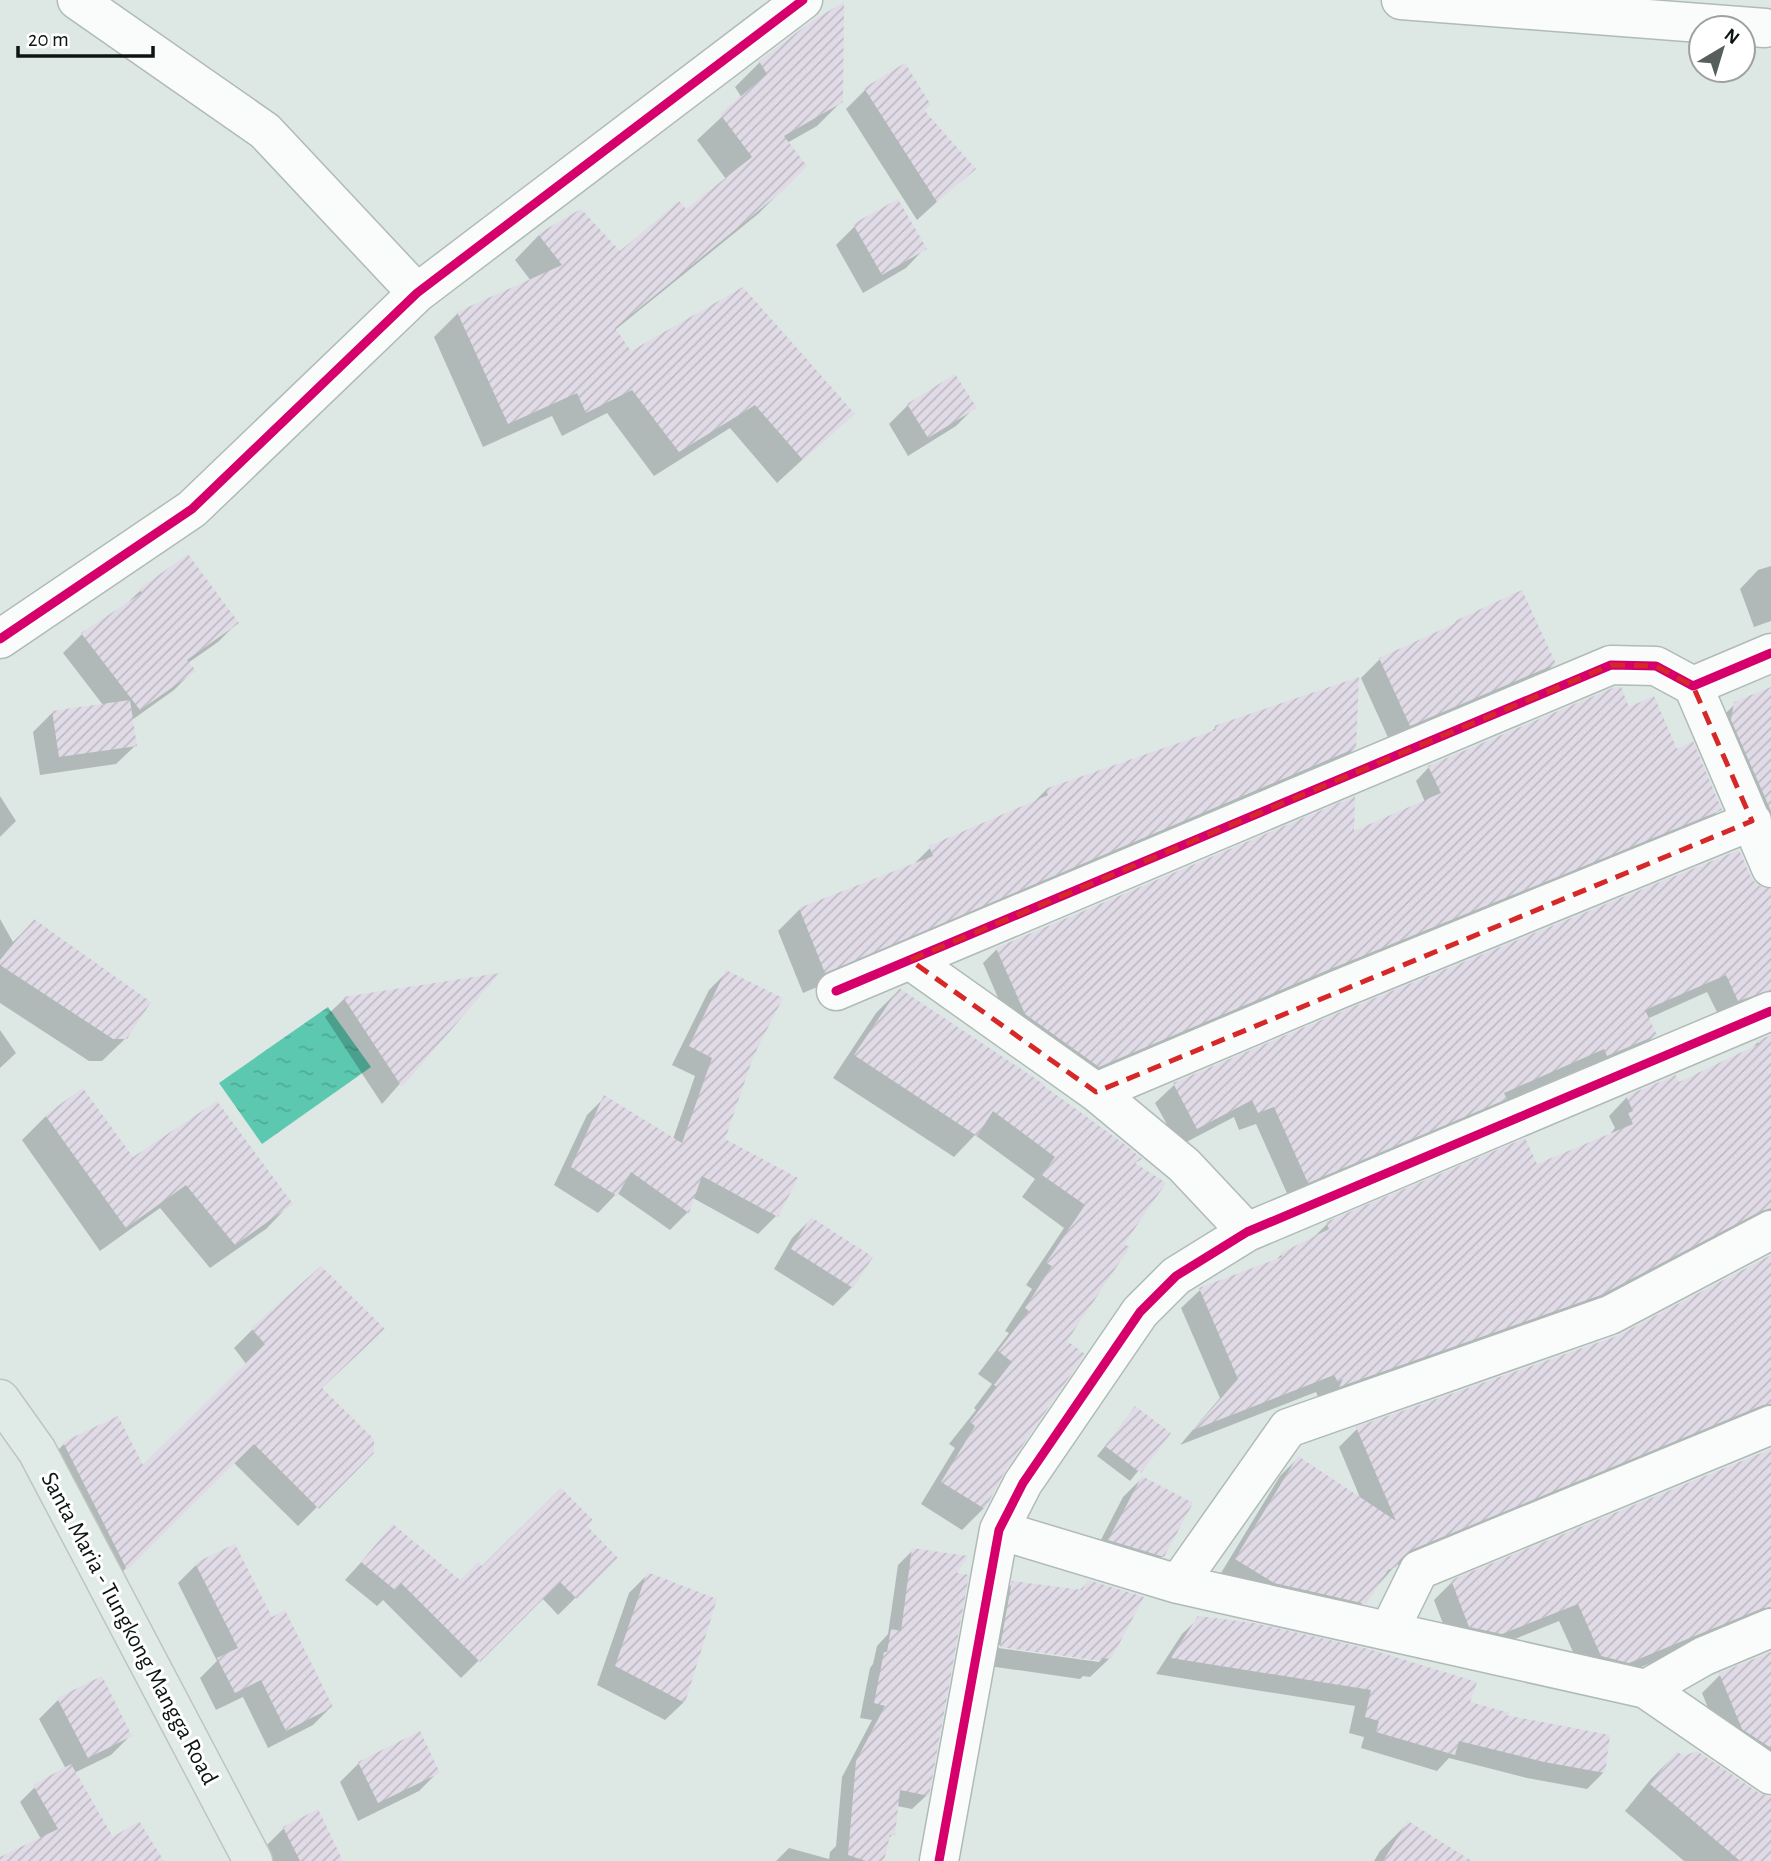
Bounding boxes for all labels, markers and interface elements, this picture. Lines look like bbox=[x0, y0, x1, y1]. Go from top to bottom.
scale bar bbox=[18, 14, 152, 58]
north arrow bbox=[1687, 14, 1757, 84]
text: N bbox=[1720, 25, 1743, 48]
text: 20 m bbox=[28, 29, 69, 50]
street label: Santa Maria - Tungkong Mangga Road bbox=[36, 1468, 222, 1789]

